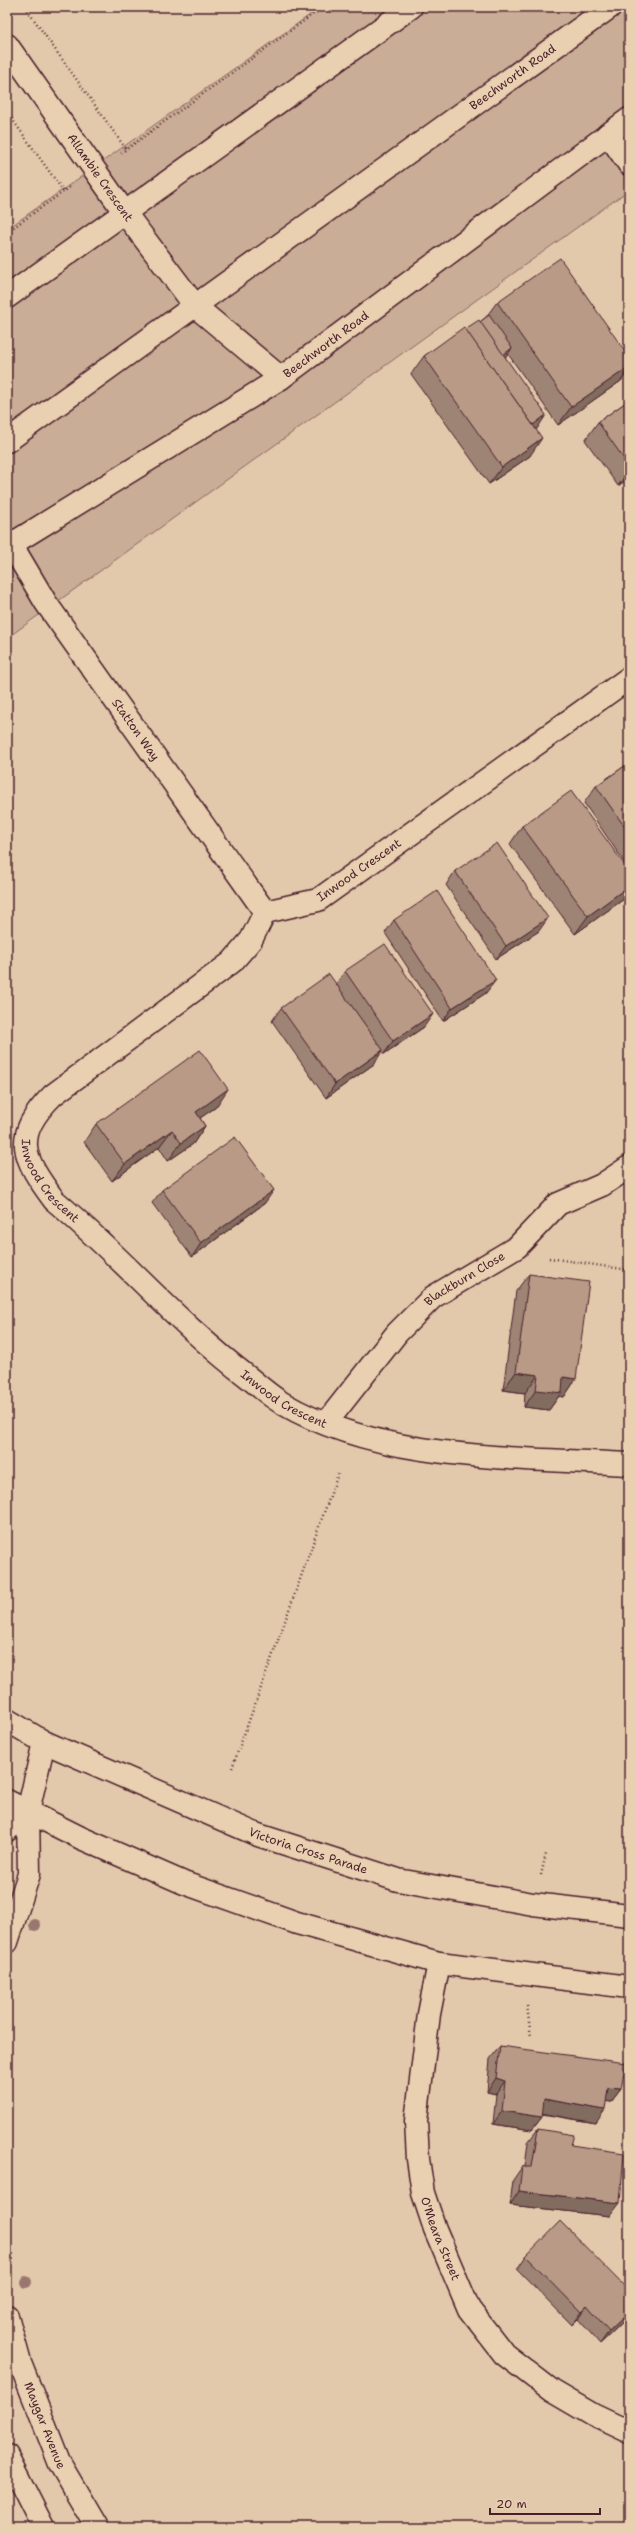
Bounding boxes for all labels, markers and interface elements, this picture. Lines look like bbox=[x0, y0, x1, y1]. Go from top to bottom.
street label: Beechworth Road bbox=[466, 40, 559, 114]
street label: Allambie Crescent bbox=[64, 130, 137, 225]
street label: Beechworth Road bbox=[280, 307, 372, 382]
street label: Statton Way bbox=[108, 696, 163, 764]
street label: Inwood Crescent bbox=[314, 835, 404, 905]
street label: Inwood Crescent bbox=[18, 1139, 83, 1226]
street label: Blackburn Close bbox=[421, 1248, 508, 1309]
street label: Inwood Crescent bbox=[237, 1366, 329, 1432]
street label: Victoria Cross Parade bbox=[246, 1824, 370, 1878]
street label: O'Meara Street bbox=[417, 2195, 464, 2283]
street label: Maygar Avenue bbox=[20, 2380, 69, 2472]
scale bar bbox=[490, 2490, 600, 2516]
text: 20 m bbox=[496, 2496, 527, 2512]

